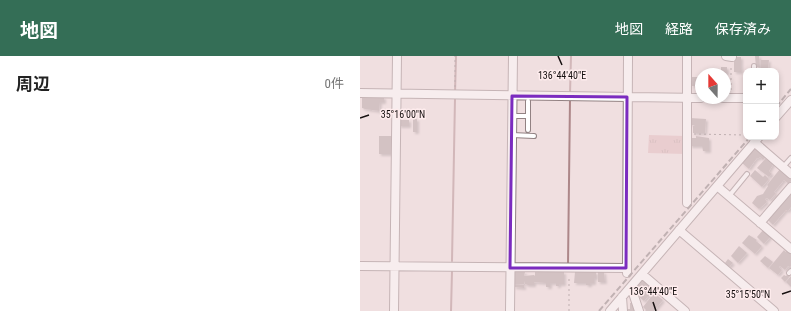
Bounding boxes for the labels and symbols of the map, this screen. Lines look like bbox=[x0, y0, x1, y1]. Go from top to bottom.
north arrow bbox=[695, 68, 731, 104]
text: 136°44'40"E bbox=[538, 70, 586, 81]
text: 35°16'00"N bbox=[381, 109, 425, 120]
text: 136°44'40"E bbox=[629, 286, 677, 297]
text: 35°15'50"N bbox=[726, 289, 770, 300]

